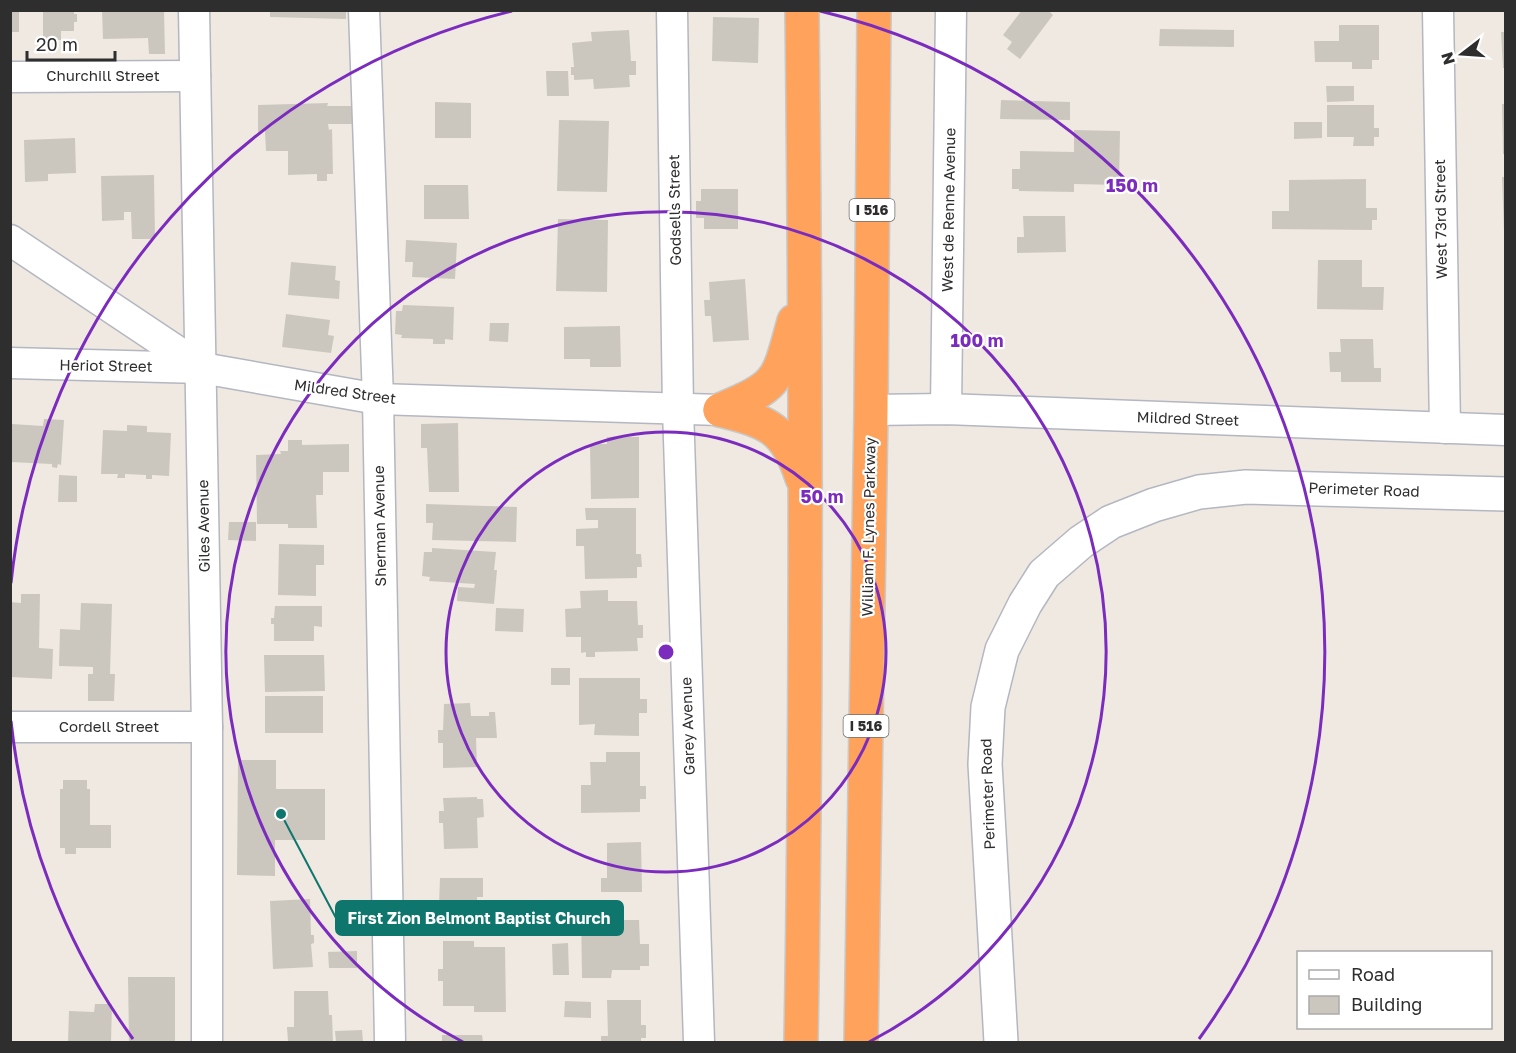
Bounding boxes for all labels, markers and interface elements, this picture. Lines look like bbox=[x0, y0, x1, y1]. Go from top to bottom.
scale bar bbox=[27, 24, 116, 62]
north arrow bbox=[1432, 24, 1492, 84]
text: 20 m bbox=[36, 33, 78, 55]
text: N bbox=[1436, 50, 1459, 67]
street label: Churchill Street bbox=[46, 66, 160, 84]
street label: West de Renne Avenue bbox=[938, 127, 958, 292]
street label: Godsells Street bbox=[664, 154, 684, 266]
street label: West 73rd Street bbox=[1430, 159, 1450, 279]
text: 150 m bbox=[1106, 174, 1158, 196]
road number: I 516 bbox=[850, 199, 894, 221]
text: 100 m bbox=[951, 329, 1003, 351]
street label: Heriot Street bbox=[59, 355, 153, 375]
street label: Mildred Street bbox=[293, 375, 397, 407]
street label: Mildred Street bbox=[1136, 407, 1240, 429]
street label: William F. Lynes Parkway bbox=[857, 437, 879, 617]
street label: Sherman Avenue bbox=[369, 465, 389, 587]
street label: Perimeter Road bbox=[1308, 478, 1420, 500]
street label: Giles Avenue bbox=[193, 479, 213, 572]
text: 50 m bbox=[801, 485, 843, 507]
centre of rings bbox=[656, 642, 676, 662]
street label: Garey Avenue bbox=[676, 676, 698, 775]
road number: I 516 bbox=[844, 715, 888, 737]
street label: Cordell Street bbox=[59, 717, 159, 735]
street label: Perimeter Road bbox=[976, 738, 998, 850]
callout: First Zion Belmont Baptist Church bbox=[336, 901, 623, 935]
text: First Zion Belmont Baptist Church bbox=[348, 908, 610, 928]
legend bbox=[1297, 951, 1492, 1029]
text: Road bbox=[1351, 963, 1395, 985]
text: Building bbox=[1351, 993, 1422, 1015]

